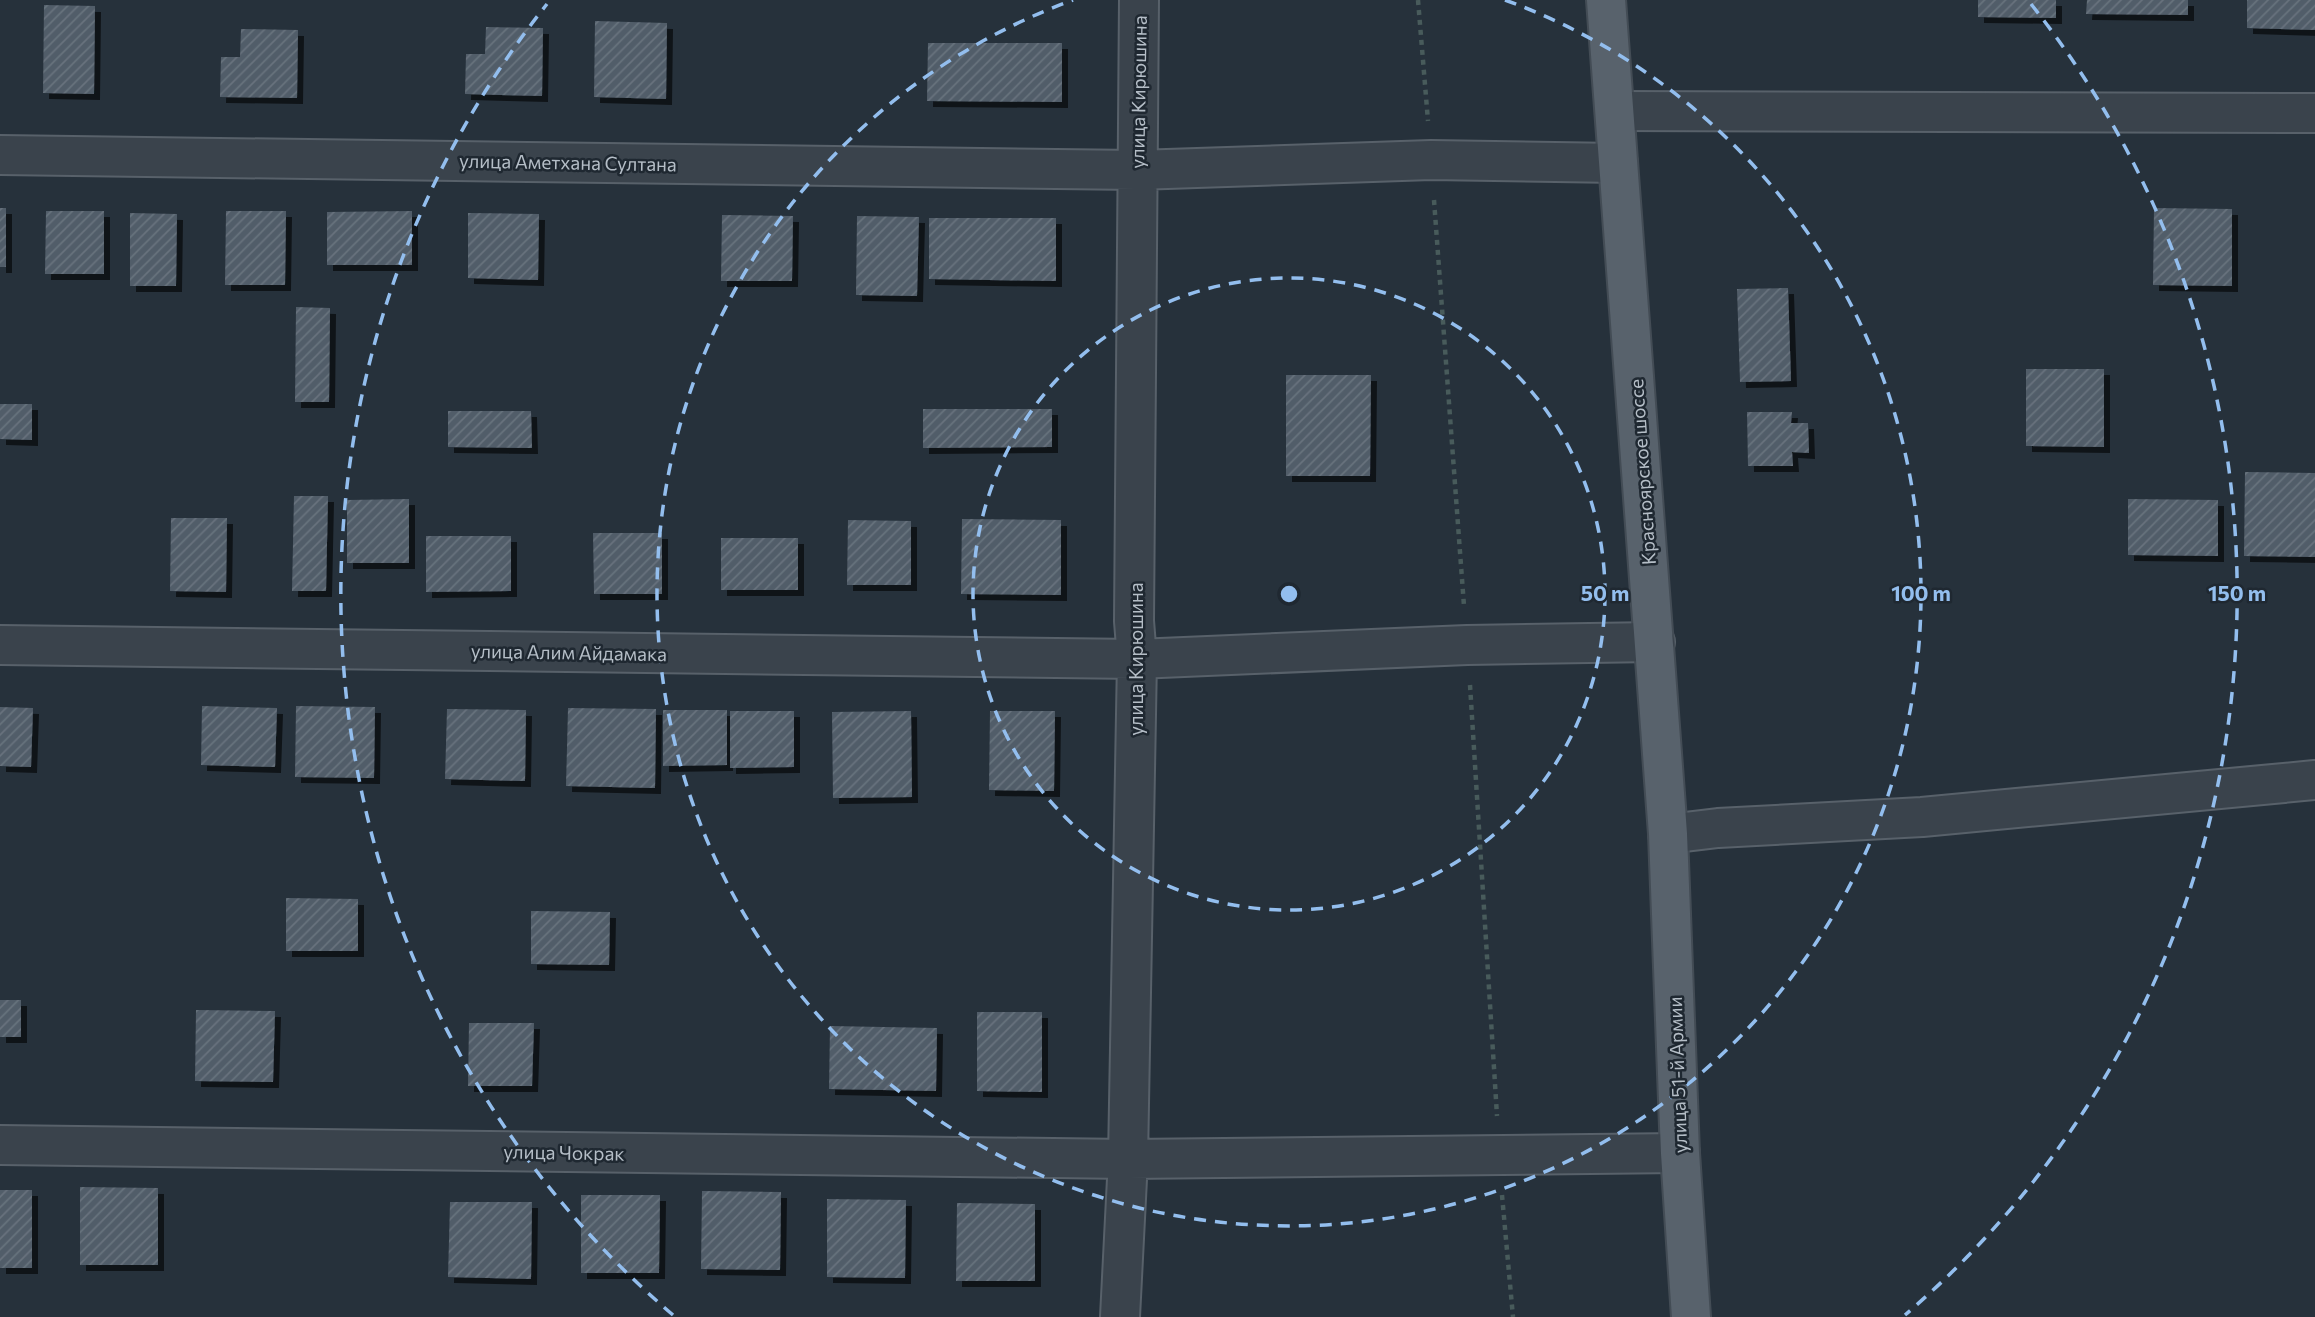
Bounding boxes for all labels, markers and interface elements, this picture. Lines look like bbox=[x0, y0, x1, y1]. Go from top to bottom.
street label: улица Кирюшина bbox=[1125, 15, 1151, 169]
street label: улица Аметхана Султана bbox=[459, 149, 677, 175]
street label: Красноярское шоссе bbox=[1624, 378, 1660, 566]
text: 50 m bbox=[1581, 580, 1629, 605]
text: 100 m bbox=[1891, 580, 1951, 605]
text: 150 m bbox=[2208, 580, 2266, 605]
street label: улица Кирюшина bbox=[1124, 582, 1147, 736]
centre of rings bbox=[1277, 582, 1301, 606]
street label: улица Алим Айдамака bbox=[471, 639, 667, 665]
street label: улица 51-й Армии bbox=[1663, 996, 1691, 1154]
street label: улица Чокрак bbox=[503, 1139, 625, 1165]

